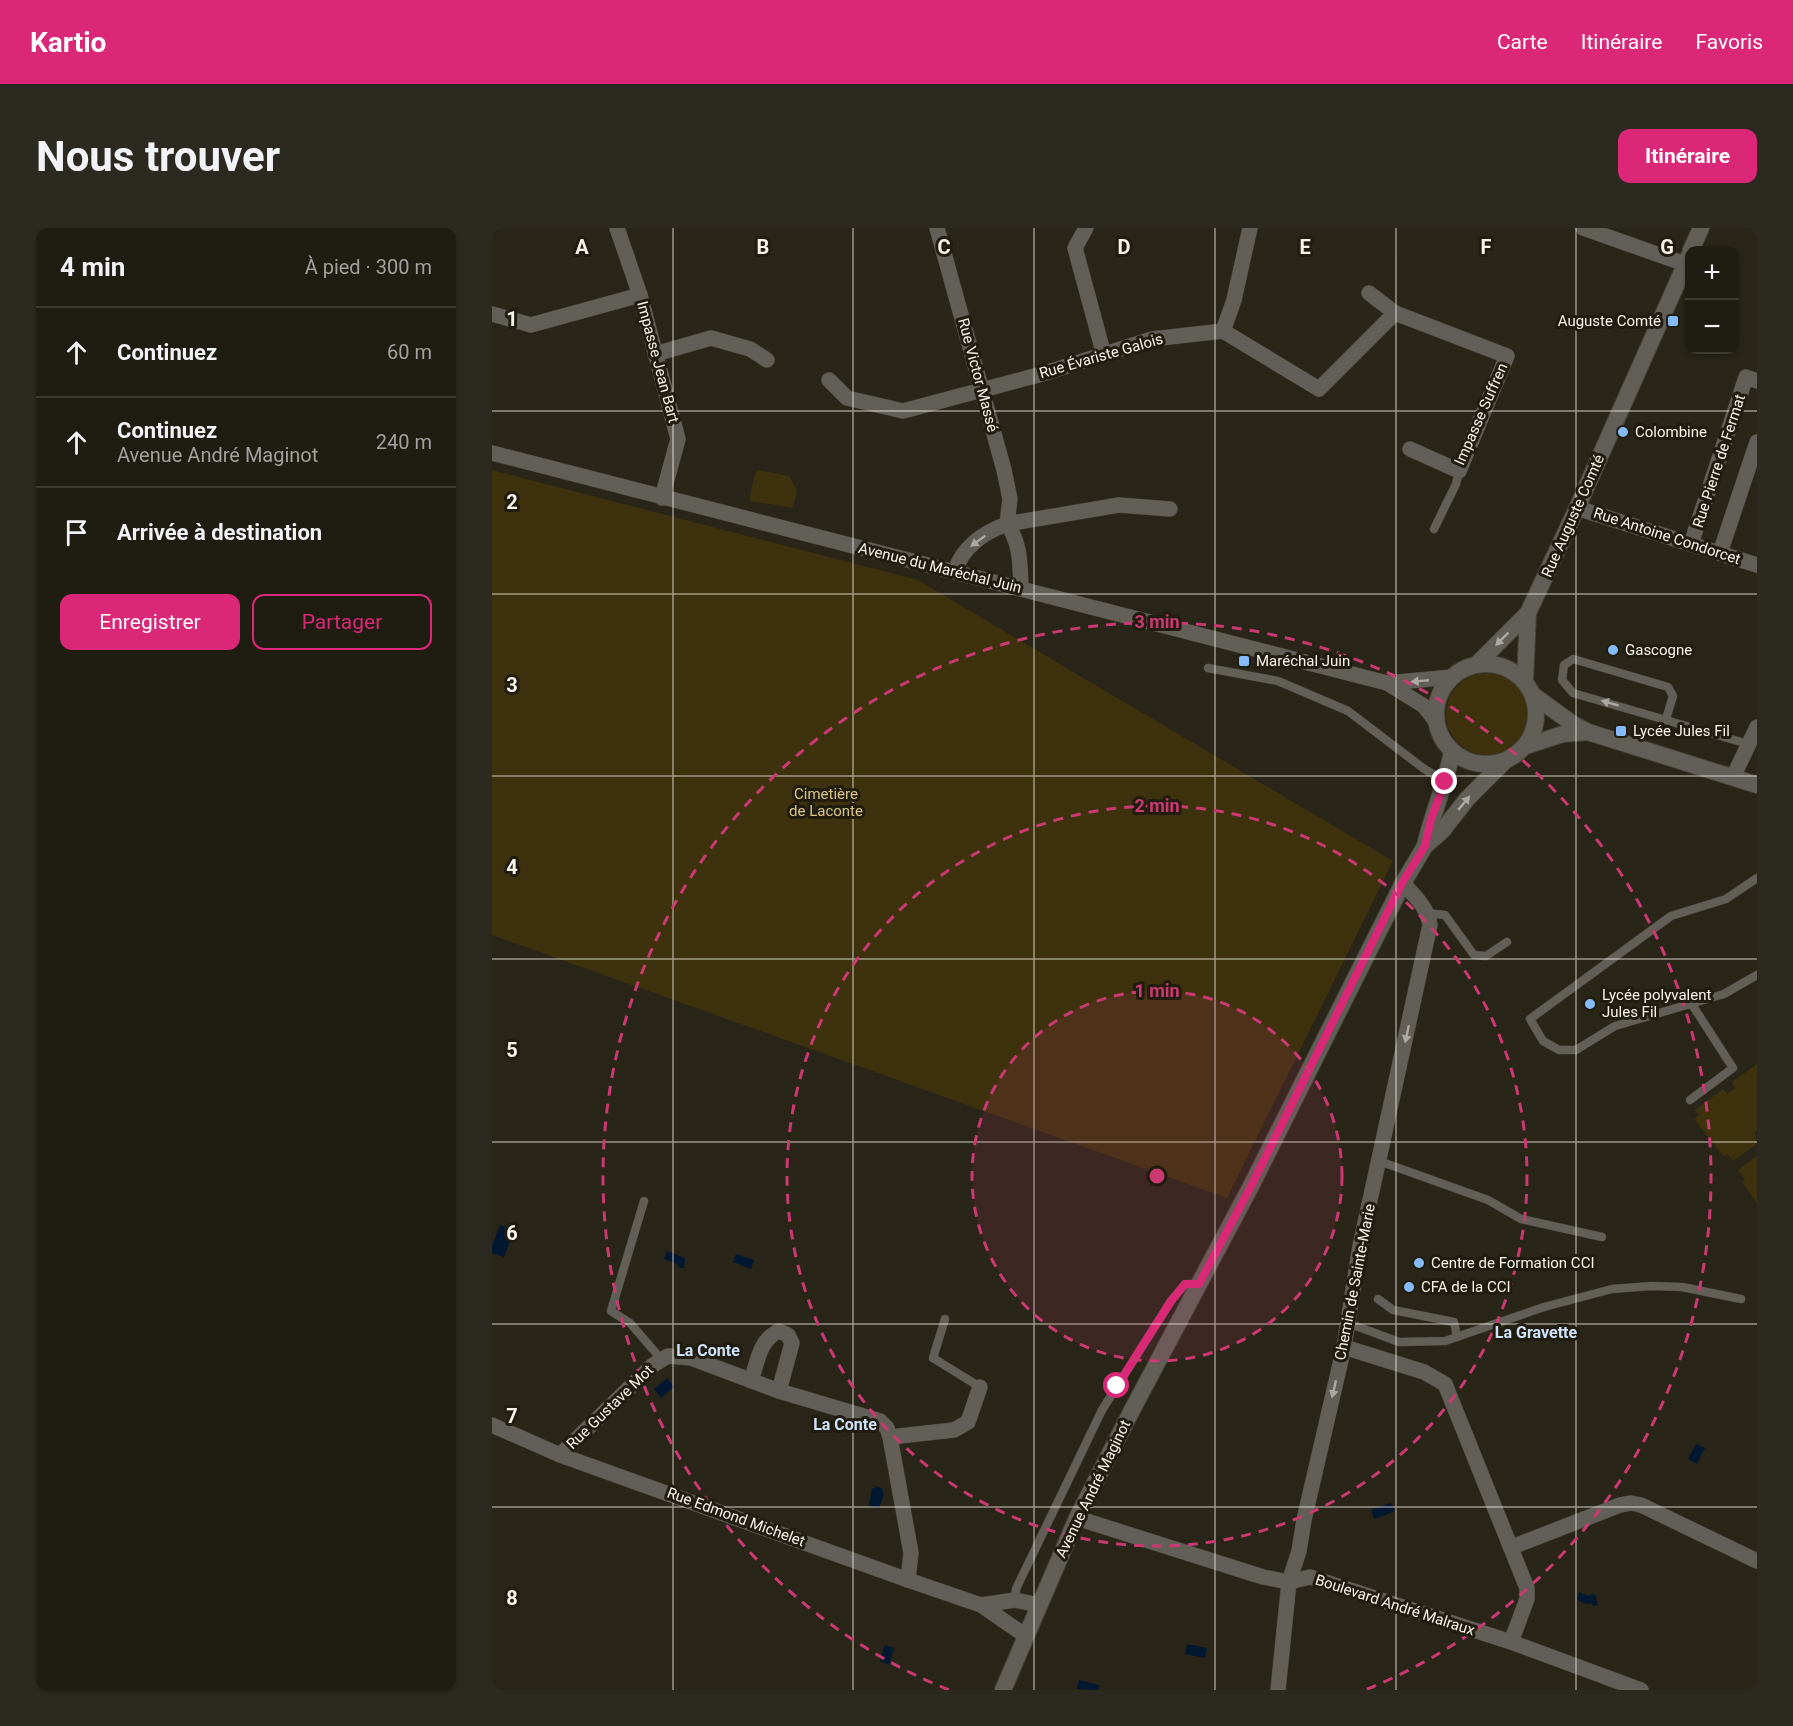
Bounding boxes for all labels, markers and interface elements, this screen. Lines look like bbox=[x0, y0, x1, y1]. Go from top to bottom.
text: Kartio bbox=[30, 26, 106, 59]
text: Carte bbox=[1497, 30, 1548, 54]
text: Itinéraire bbox=[1581, 30, 1662, 54]
text: Favoris bbox=[1695, 30, 1763, 54]
button: Itinéraire bbox=[1618, 129, 1757, 183]
text: Nous trouver bbox=[36, 132, 280, 181]
text: A bbox=[575, 235, 589, 259]
text: B bbox=[757, 235, 769, 259]
text: C bbox=[937, 235, 951, 259]
text: D bbox=[1118, 235, 1131, 259]
text: E bbox=[1299, 235, 1311, 259]
text: F bbox=[1481, 235, 1492, 259]
text: G bbox=[1660, 235, 1674, 259]
map controls bbox=[1685, 246, 1739, 354]
button: + bbox=[1685, 246, 1739, 300]
text: 4 min bbox=[60, 252, 125, 282]
text: À pied · 300 m bbox=[305, 255, 432, 279]
street label: Impasse Jean Bart bbox=[633, 299, 683, 425]
button: − bbox=[1685, 300, 1739, 354]
text: 1 bbox=[506, 307, 518, 331]
place label: Auguste Comté bbox=[1558, 312, 1661, 330]
marker: Auguste Comté bbox=[1666, 314, 1680, 328]
street label: Rue Victor Massé bbox=[954, 316, 1002, 434]
street label: Rue Évariste Galois bbox=[1037, 330, 1165, 382]
icon: ahead bbox=[60, 336, 93, 369]
text: Continuez bbox=[117, 340, 217, 365]
text: 60 m bbox=[387, 340, 432, 364]
street label: Impasse Suffren bbox=[1450, 360, 1512, 468]
street label: Rue Pierre de Fermat bbox=[1689, 392, 1749, 530]
text: Continuez bbox=[117, 418, 217, 443]
place label: Colombine bbox=[1635, 423, 1707, 441]
marker: Colombine bbox=[1616, 425, 1630, 439]
icon: ahead bbox=[60, 426, 93, 459]
text: 240 m bbox=[376, 430, 432, 454]
text: Avenue André Maginot bbox=[117, 443, 318, 467]
street label: Rue Auguste Comté bbox=[1538, 452, 1608, 580]
text: 2 bbox=[506, 490, 518, 514]
street label: Rue Antoine Condorcet bbox=[1591, 504, 1743, 568]
icon: arrive bbox=[60, 516, 93, 549]
text: Arrivée à destination bbox=[117, 520, 322, 545]
one-way arrow bbox=[971, 534, 986, 546]
street label: Avenue du Maréchal Juin bbox=[857, 539, 1023, 597]
button: Enregistrer bbox=[60, 594, 240, 650]
button: Partager bbox=[252, 594, 432, 650]
text: 3 min bbox=[1134, 611, 1180, 632]
one-way arrow bbox=[1495, 631, 1509, 646]
place label: Gascogne bbox=[1625, 641, 1692, 659]
marker: Gascogne bbox=[1606, 643, 1620, 657]
place label: Maréchal Juin bbox=[1256, 652, 1350, 670]
marker: Maréchal Juin bbox=[1237, 654, 1251, 668]
text: 3 bbox=[506, 673, 518, 697]
one-way arrow bbox=[1410, 676, 1429, 686]
one-way arrow bbox=[1601, 698, 1619, 707]
place label: Lycée Jules Fil bbox=[1633, 722, 1730, 740]
marker: Lycée Jules Fil bbox=[1614, 724, 1628, 738]
route end bbox=[1431, 768, 1457, 794]
park label: Cimetière de Laconte bbox=[789, 785, 863, 820]
text: 2 min bbox=[1134, 795, 1180, 816]
one-way arrow bbox=[1457, 796, 1470, 811]
text: 4 bbox=[506, 855, 518, 879]
text: 1 min bbox=[1134, 980, 1180, 1001]
place label: Lycée polyvalent Jules Fil bbox=[1602, 986, 1712, 1021]
marker: Lycée polyvalent Jules Fil bbox=[1583, 997, 1597, 1011]
one-way arrow bbox=[1402, 1025, 1411, 1044]
text: 5 bbox=[506, 1038, 518, 1062]
centre of rings bbox=[1147, 1166, 1167, 1186]
street label: Chemin de Sainte-Marie bbox=[1331, 1202, 1379, 1362]
text: 6 bbox=[506, 1221, 518, 1245]
place label: Centre de Formation CCI bbox=[1431, 1254, 1594, 1272]
marker: Centre de Formation CCI bbox=[1412, 1256, 1426, 1270]
place label: CFA de la CCI bbox=[1421, 1278, 1511, 1296]
marker: CFA de la CCI bbox=[1402, 1280, 1416, 1294]
district label: La Gravette bbox=[1495, 1323, 1577, 1342]
district label: La Conte bbox=[676, 1341, 740, 1360]
street label: Rue Gustave Mot bbox=[563, 1361, 657, 1453]
route start bbox=[1103, 1372, 1129, 1398]
one-way arrow bbox=[1329, 1380, 1339, 1399]
text: 7 bbox=[506, 1404, 518, 1428]
district label: La Conte bbox=[813, 1415, 877, 1434]
street label: Avenue André Maginot bbox=[1052, 1417, 1134, 1561]
street label: Rue Edmond Michelet bbox=[665, 1484, 808, 1550]
street label: Boulevard André Malraux bbox=[1313, 1571, 1478, 1640]
text: 8 bbox=[506, 1586, 518, 1610]

